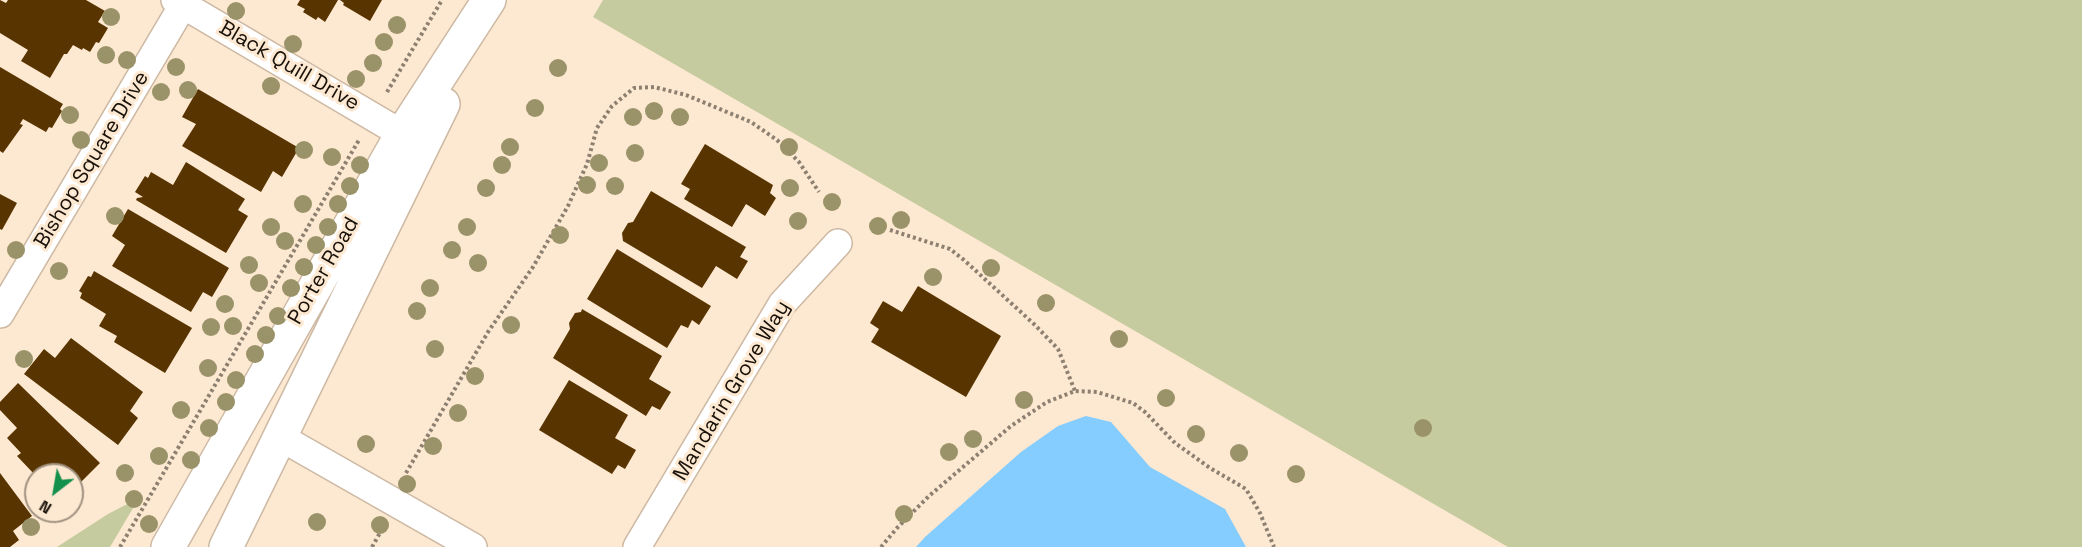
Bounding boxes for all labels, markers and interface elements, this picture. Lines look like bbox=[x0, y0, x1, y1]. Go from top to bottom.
street label: Black Quill Drive bbox=[214, 16, 364, 116]
street label: Bishop Square Drive bbox=[29, 67, 155, 253]
street label: Porter Road bbox=[283, 213, 365, 329]
street label: Mandarin Grove Way bbox=[668, 296, 796, 486]
north arrow bbox=[24, 463, 84, 523]
text: N bbox=[36, 495, 56, 519]

